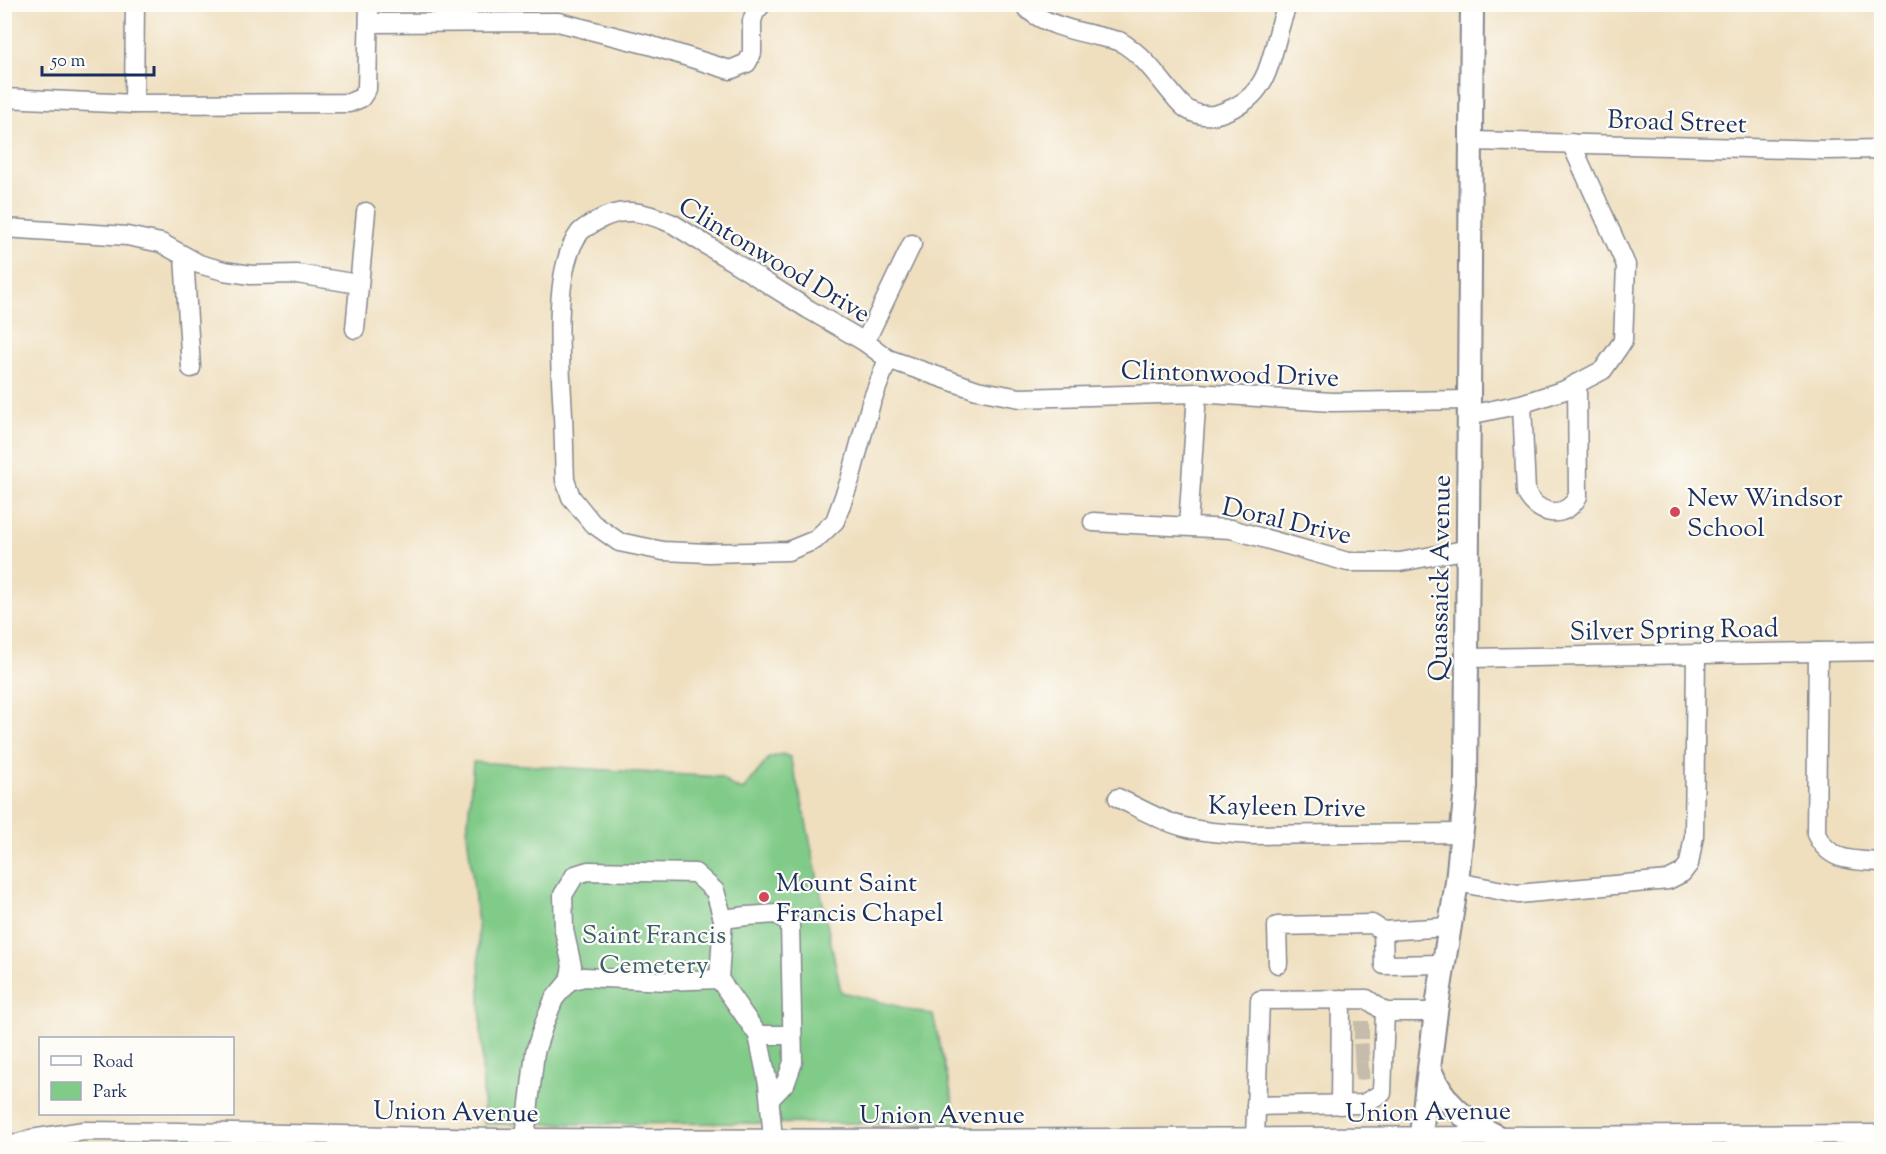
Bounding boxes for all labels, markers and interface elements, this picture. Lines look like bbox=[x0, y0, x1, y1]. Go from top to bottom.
scale bar bbox=[42, 39, 154, 77]
text: 50 m bbox=[50, 49, 86, 75]
street label: Broad Street bbox=[1607, 103, 1747, 144]
street label: Clintonwood Drive bbox=[671, 189, 877, 333]
street label: Clintonwood Drive bbox=[1120, 353, 1340, 398]
street label: Quassaick Avenue bbox=[1421, 474, 1462, 682]
place label: New Windsor School bbox=[1687, 481, 1843, 548]
street label: Doral Drive bbox=[1218, 490, 1355, 555]
marker: New Windsor School bbox=[1668, 505, 1682, 519]
street label: Silver Spring Road bbox=[1569, 611, 1779, 652]
street label: Kayleen Drive bbox=[1208, 789, 1366, 828]
place label: Mount Saint Francis Chapel bbox=[776, 866, 943, 933]
marker: Mount Saint Francis Chapel bbox=[757, 890, 771, 904]
park label: Saint Francis Cemetery bbox=[582, 918, 726, 985]
legend bbox=[39, 1037, 234, 1115]
text: Road bbox=[93, 1050, 133, 1076]
text: Park bbox=[93, 1080, 128, 1106]
street label: Union Avenue bbox=[373, 1094, 539, 1133]
street label: Union Avenue bbox=[1345, 1094, 1511, 1133]
street label: Union Avenue bbox=[859, 1098, 1025, 1135]

